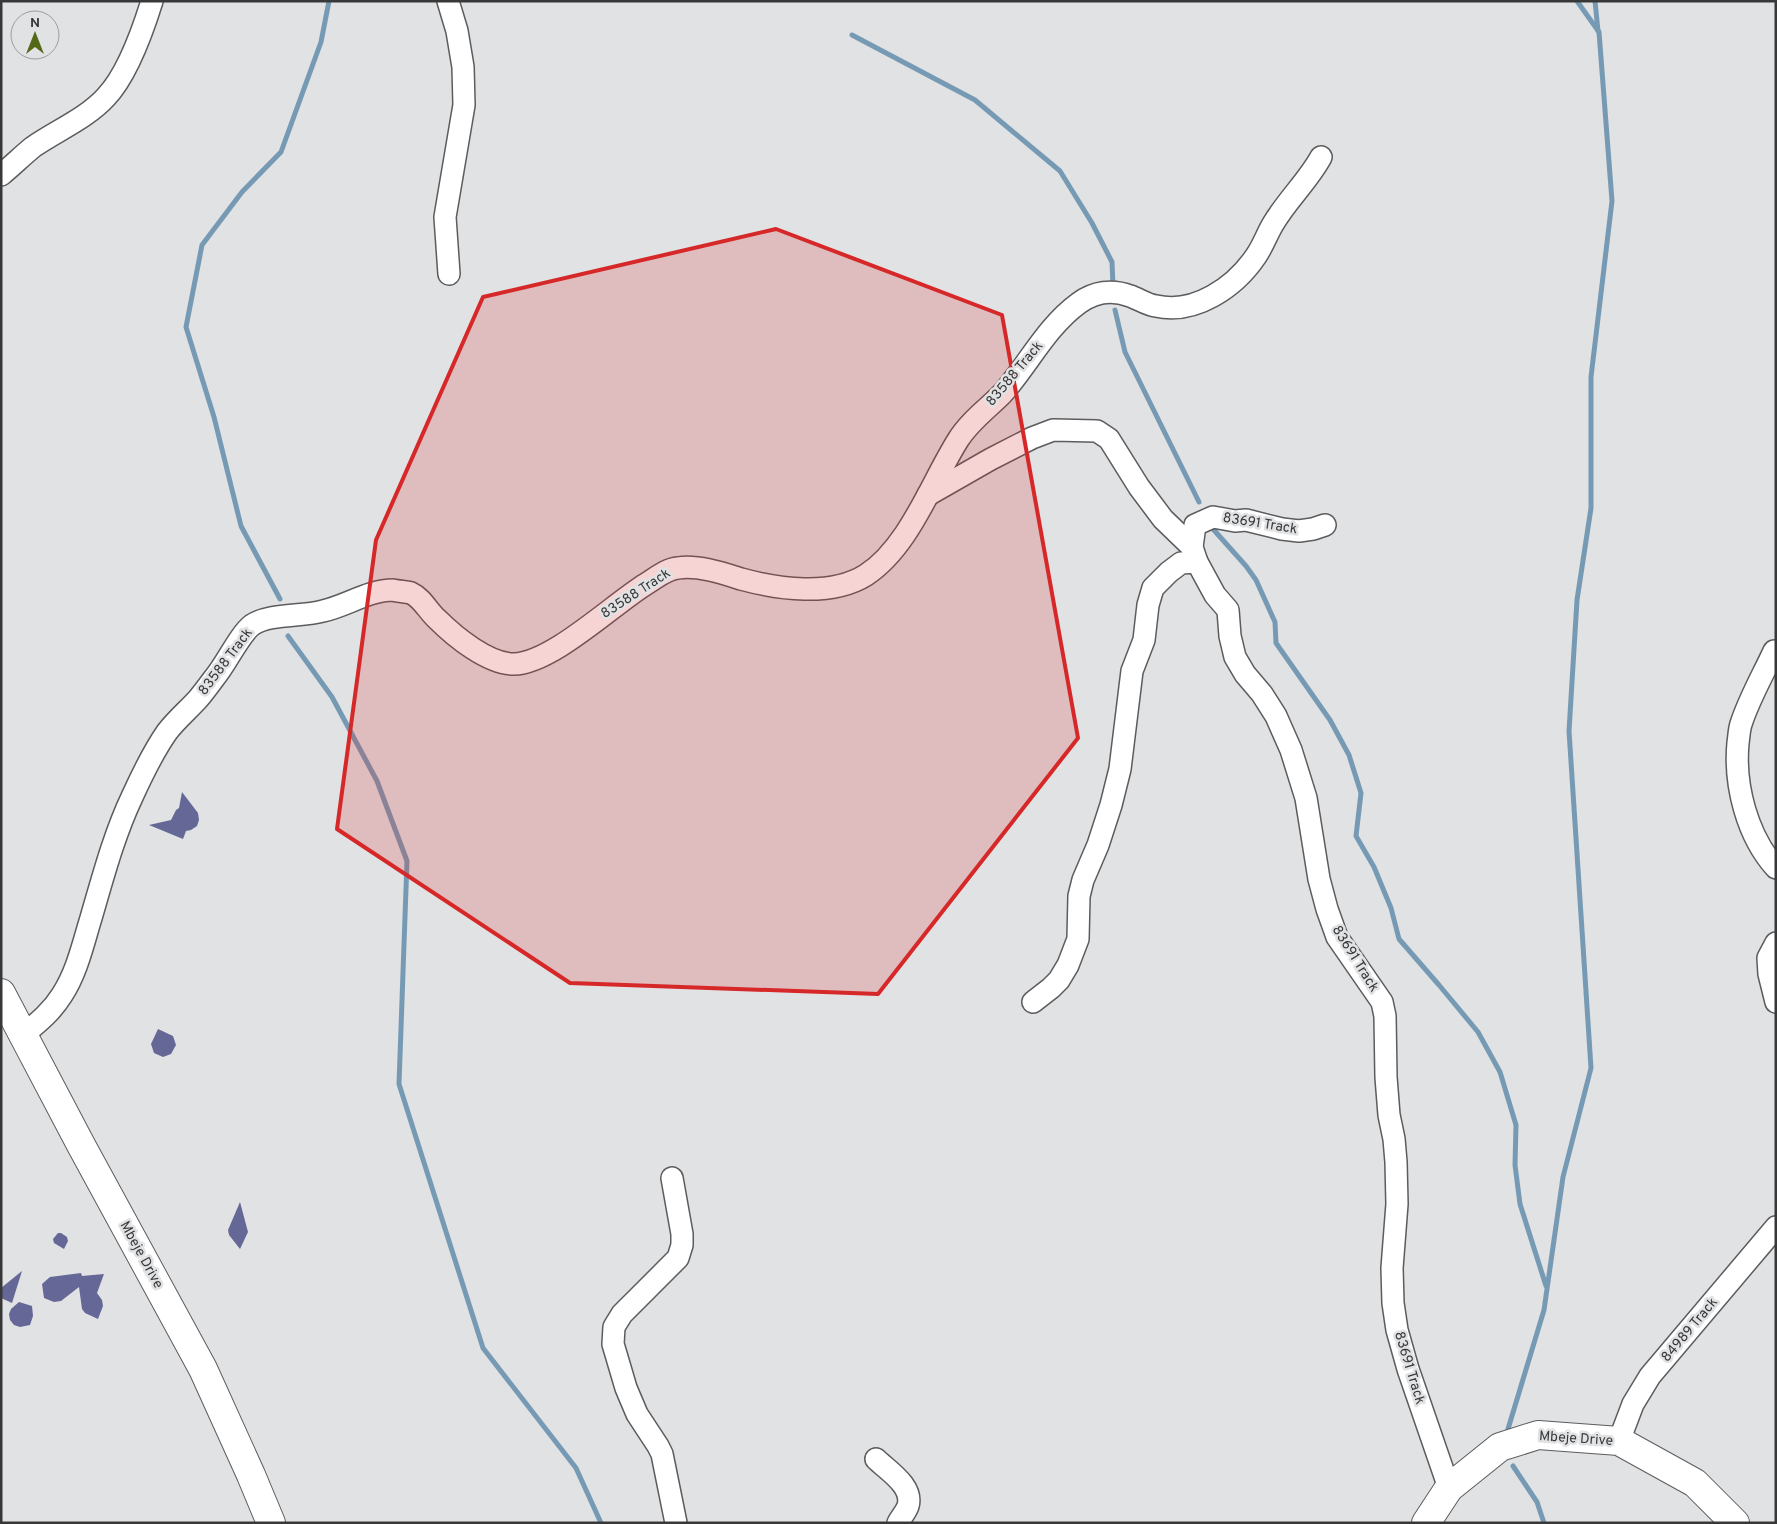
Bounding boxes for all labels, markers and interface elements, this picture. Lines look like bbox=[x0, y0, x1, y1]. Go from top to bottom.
north arrow bbox=[10, 10, 60, 60]
text: N bbox=[30, 15, 40, 32]
street label: 83588 Track bbox=[983, 338, 1047, 410]
street label: 83691 Track bbox=[1221, 510, 1299, 538]
street label: 83588 Track bbox=[598, 565, 674, 623]
street label: 83588 Track bbox=[195, 625, 257, 699]
street label: 83691 Track bbox=[1328, 923, 1382, 995]
street label: Mbeje Drive bbox=[116, 1218, 166, 1292]
street label: 84989 Track bbox=[1658, 1294, 1722, 1366]
street label: 83691 Track bbox=[1390, 1330, 1428, 1406]
street label: Mbeje Drive bbox=[1538, 1428, 1614, 1450]

